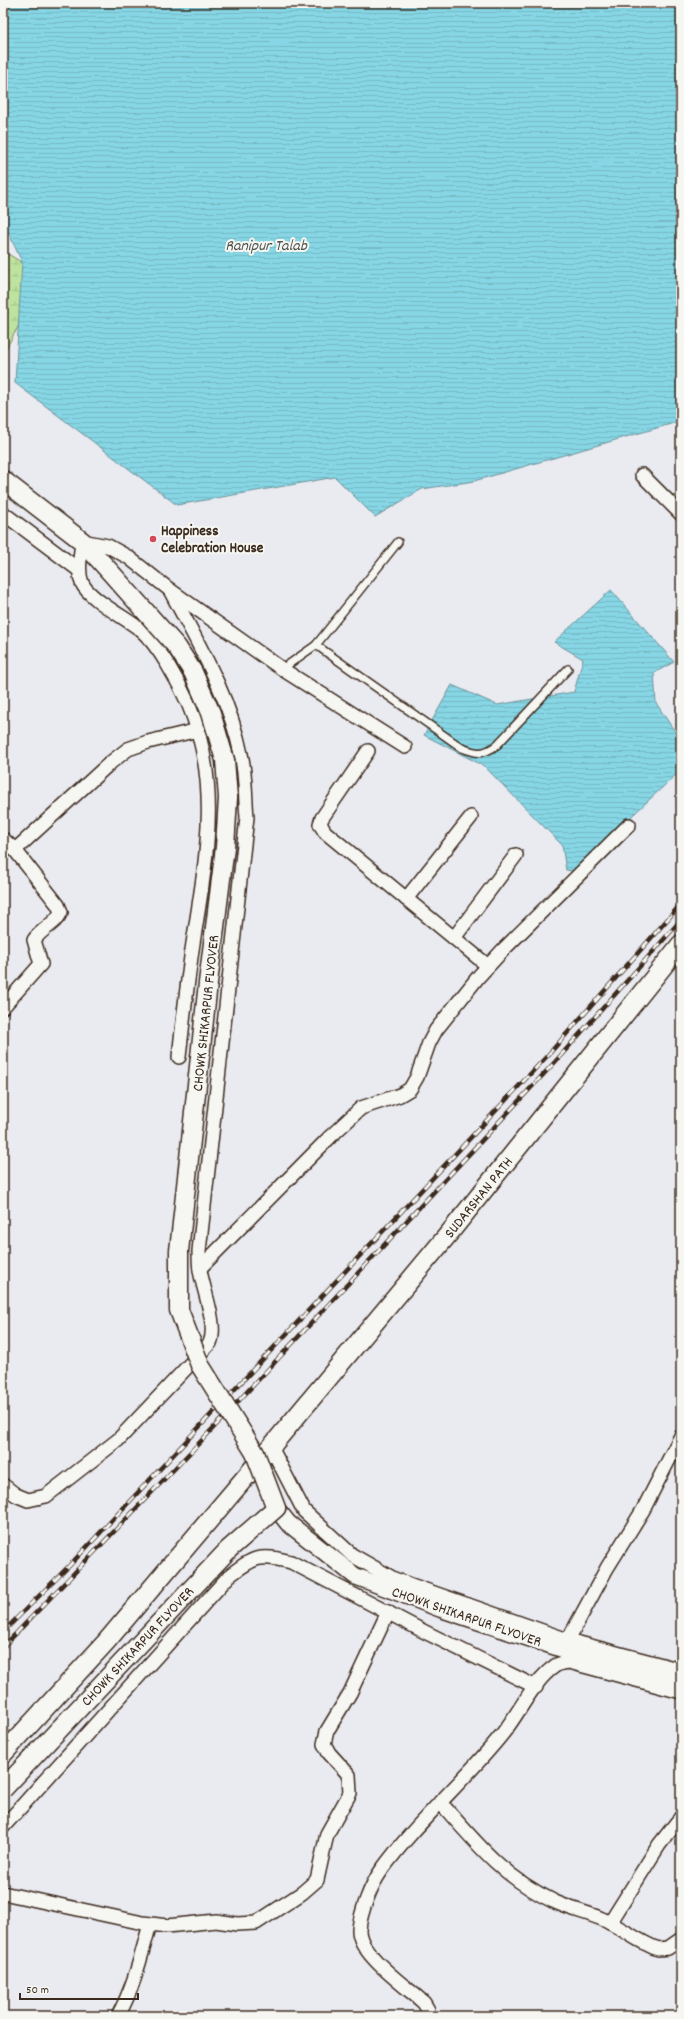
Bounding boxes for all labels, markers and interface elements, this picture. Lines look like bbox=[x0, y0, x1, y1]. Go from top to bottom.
water label: Ranipur Talab bbox=[225, 235, 309, 258]
place label: Happiness Celebration House bbox=[161, 521, 264, 560]
marker: Happiness Celebration House bbox=[148, 534, 158, 544]
street label: CHOWK SHIKARPUR FLYOVER bbox=[188, 934, 226, 1092]
street label: SUDARSHAN PATH bbox=[440, 1153, 519, 1244]
street label: CHOWK SHIKARPUR FLYOVER bbox=[77, 1582, 200, 1712]
street label: CHOWK SHIKARPUR FLYOVER bbox=[389, 1582, 544, 1654]
scale bar bbox=[20, 1975, 138, 2001]
text: 50 m bbox=[26, 1982, 49, 1999]

